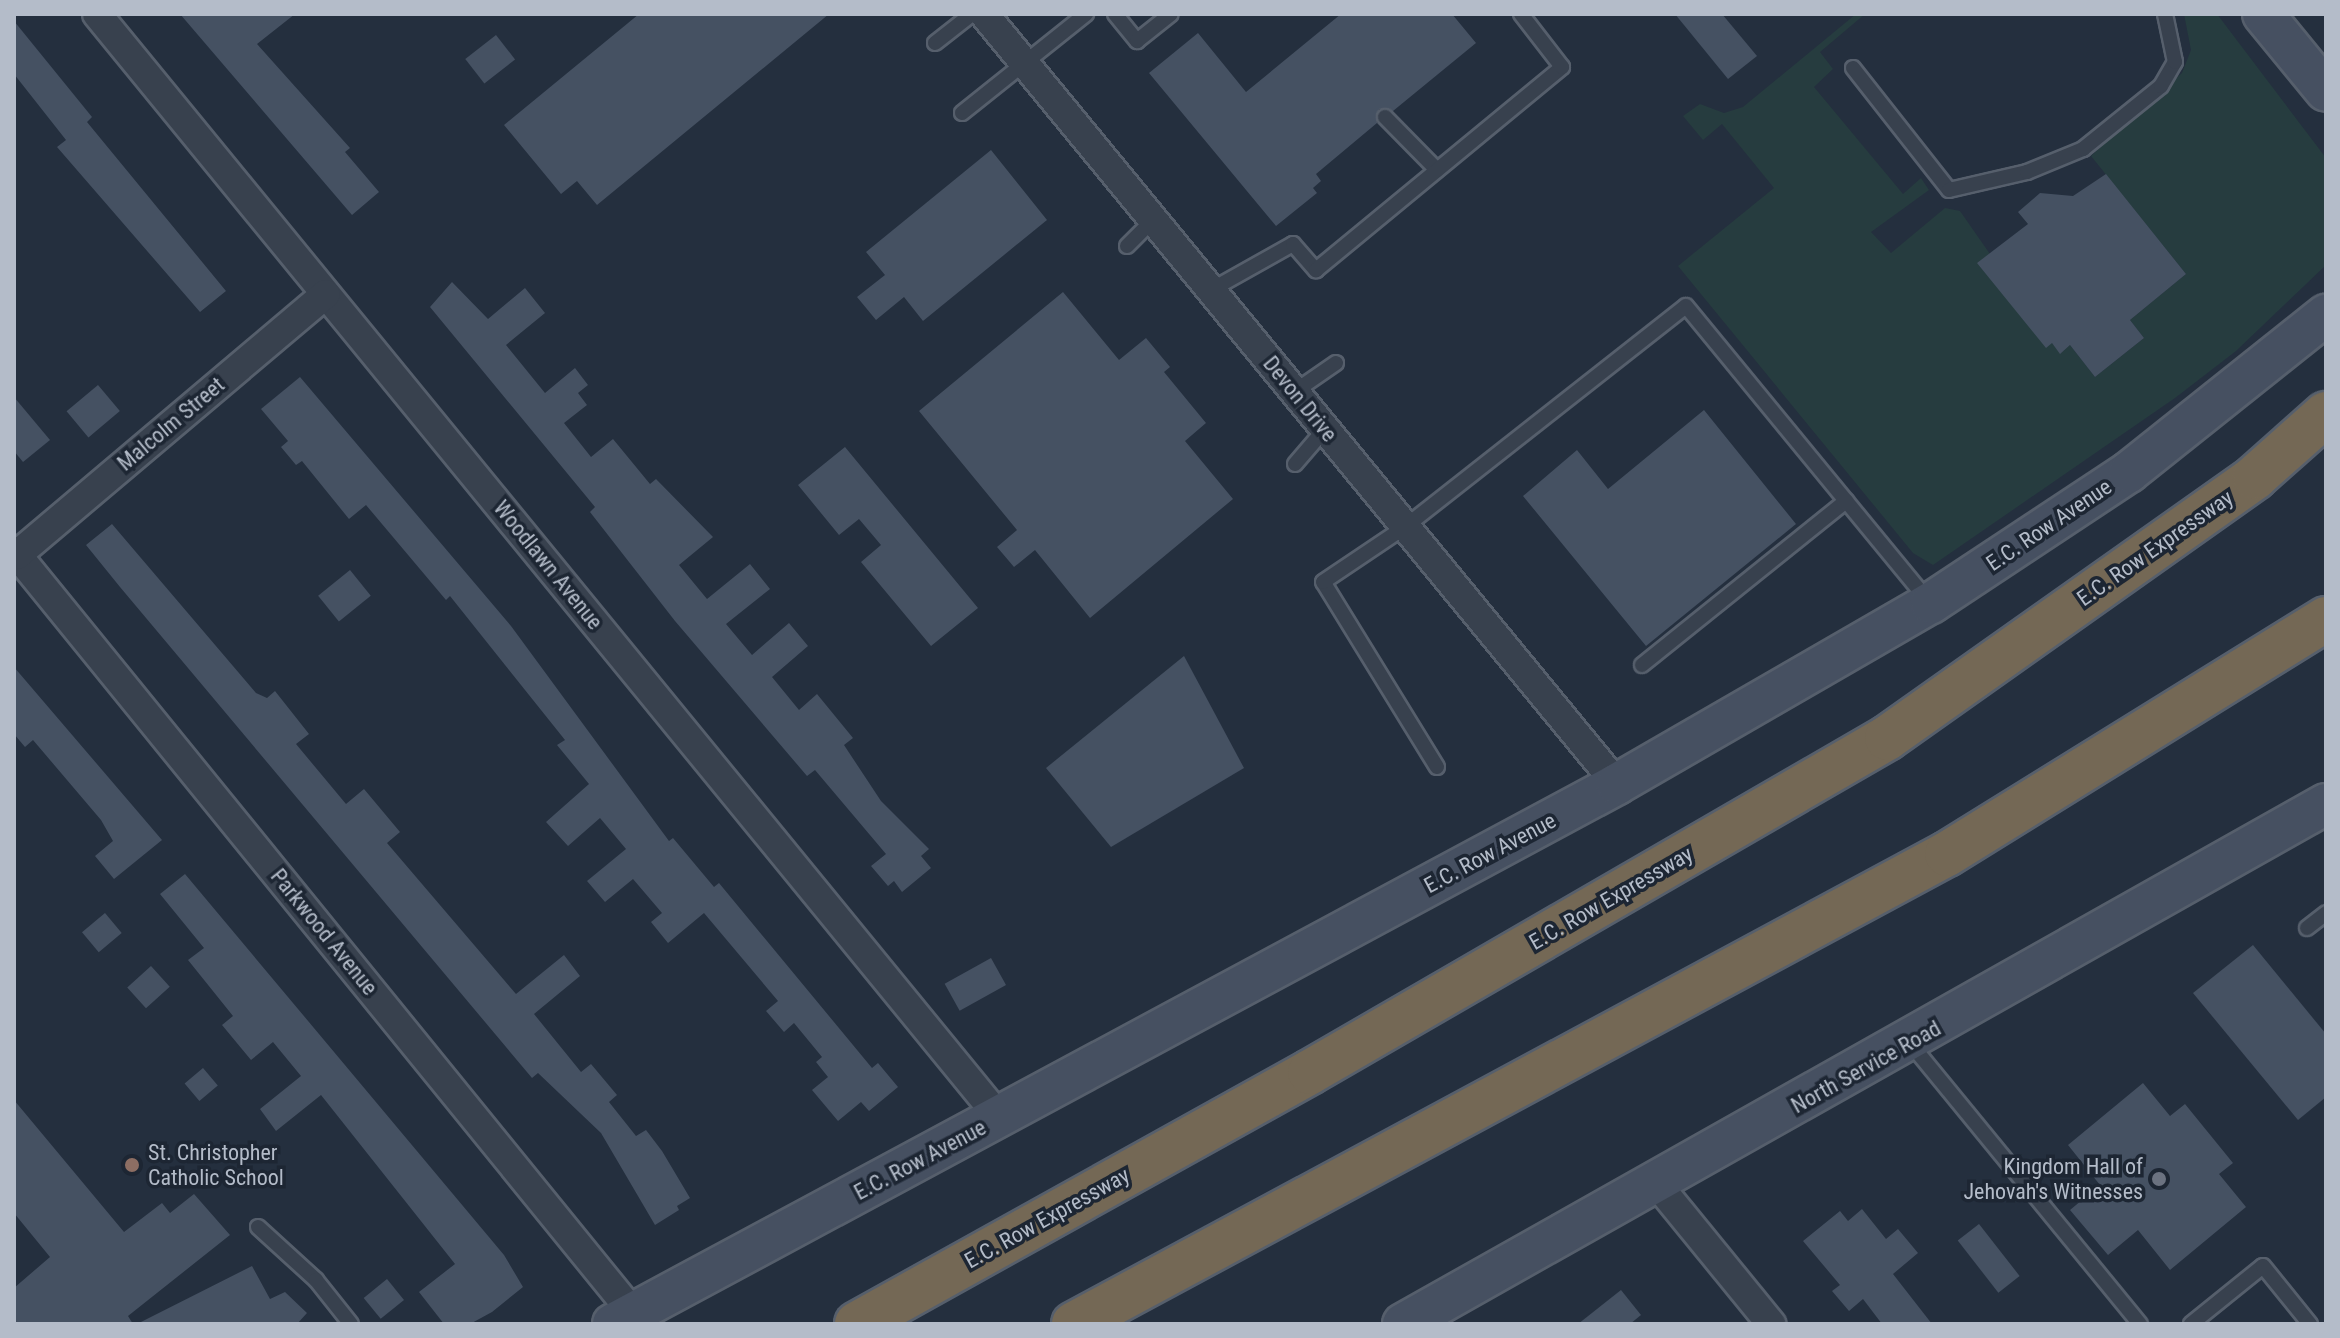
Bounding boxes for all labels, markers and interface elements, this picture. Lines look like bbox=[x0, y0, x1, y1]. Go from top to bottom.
street label: Devon Drive bbox=[1257, 351, 1343, 447]
street label: Malcolm Street bbox=[112, 372, 230, 476]
street label: E.C. Row Avenue bbox=[1981, 473, 2117, 577]
street label: E.C. Row Expressway bbox=[2072, 484, 2238, 612]
street label: Woodlawn Avenue bbox=[488, 495, 608, 635]
street label: E.C. Row Avenue bbox=[1420, 807, 1560, 899]
street label: E.C. Row Expressway bbox=[1525, 840, 1697, 956]
street label: Parkwood Avenue bbox=[265, 863, 383, 1001]
street label: North Service Road bbox=[1787, 1015, 1945, 1119]
street label: E.C. Row Avenue bbox=[850, 1114, 990, 1206]
place label: St. Christopher Catholic School bbox=[148, 1139, 284, 1190]
place label: Kingdom Hall of Jehovah's Witnesses bbox=[1963, 1153, 2143, 1204]
marker: St. Christopher Catholic School bbox=[123, 1156, 141, 1174]
street label: E.C. Row Expressway bbox=[960, 1162, 1134, 1274]
marker: Kingdom Hall of Jehovah's Witnesses bbox=[2150, 1170, 2168, 1188]

